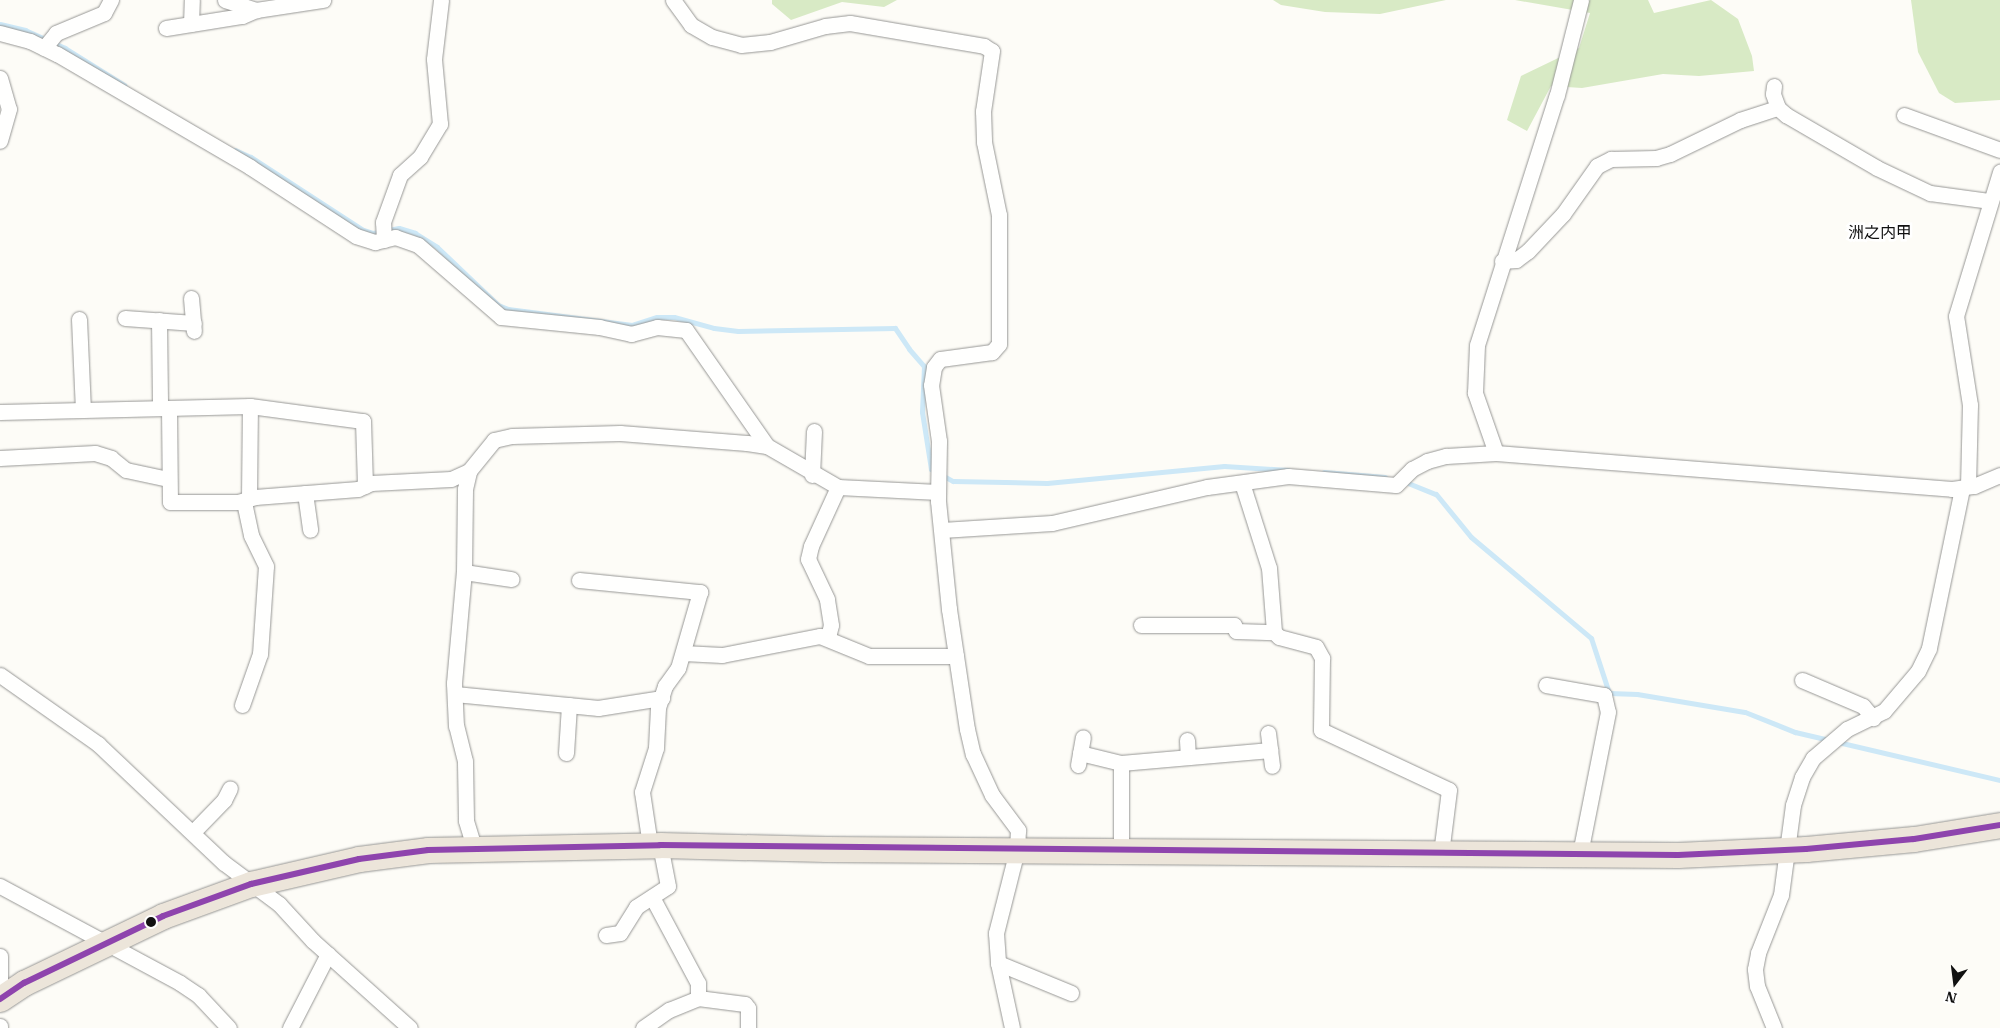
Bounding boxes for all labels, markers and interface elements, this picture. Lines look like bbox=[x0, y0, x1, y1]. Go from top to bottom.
district label: 洲之内甲 bbox=[1848, 222, 1912, 242]
unlabelled marker bbox=[146, 917, 156, 927]
north arrow bbox=[1930, 958, 1980, 1008]
text: N bbox=[1943, 987, 1959, 1008]

